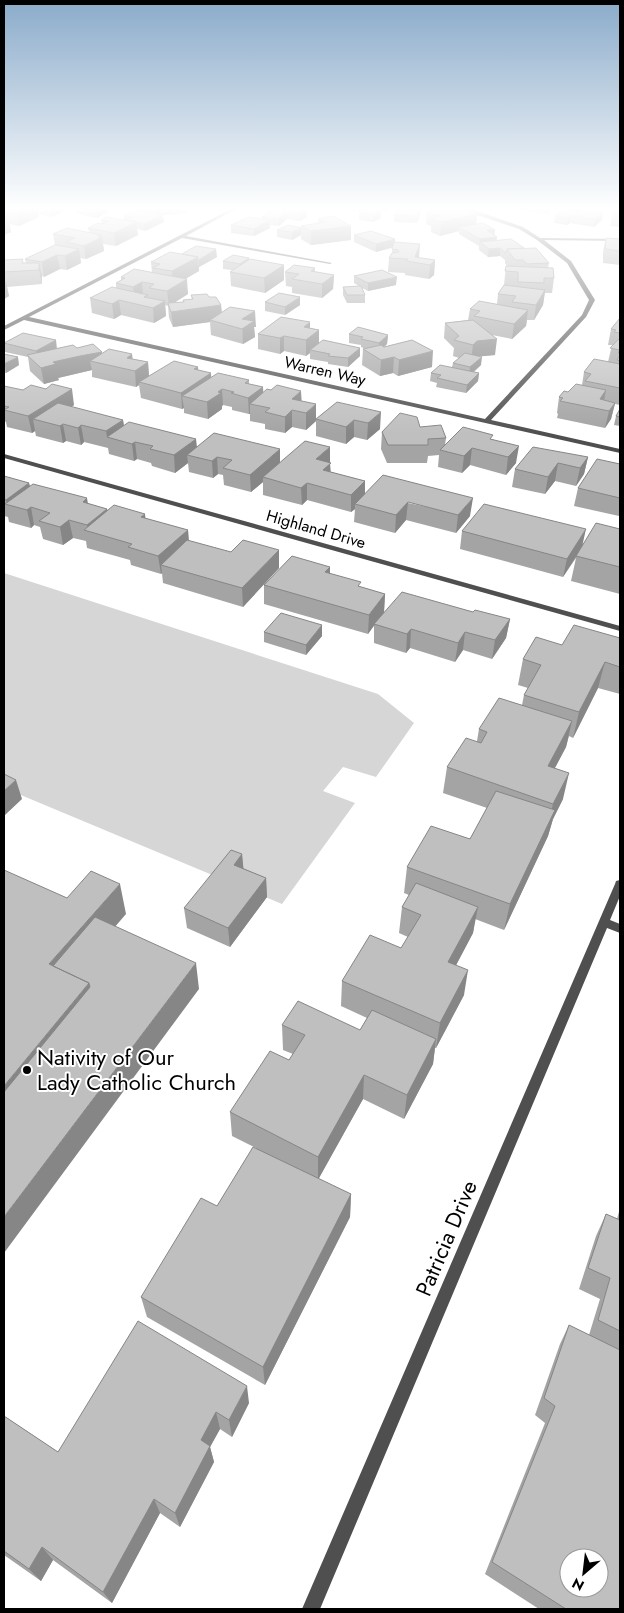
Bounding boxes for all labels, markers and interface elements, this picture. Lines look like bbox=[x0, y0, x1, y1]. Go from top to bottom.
street label: Warren Way bbox=[282, 350, 369, 392]
street label: Highland Drive bbox=[264, 504, 368, 554]
place label: Nativity of Our Lady Catholic Church bbox=[37, 1041, 236, 1098]
marker: Nativity of Our Lady Catholic Church bbox=[21, 1064, 33, 1076]
street label: Patricia Drive bbox=[407, 1175, 485, 1301]
north arrow bbox=[559, 1548, 609, 1598]
text: N bbox=[568, 1573, 588, 1596]

